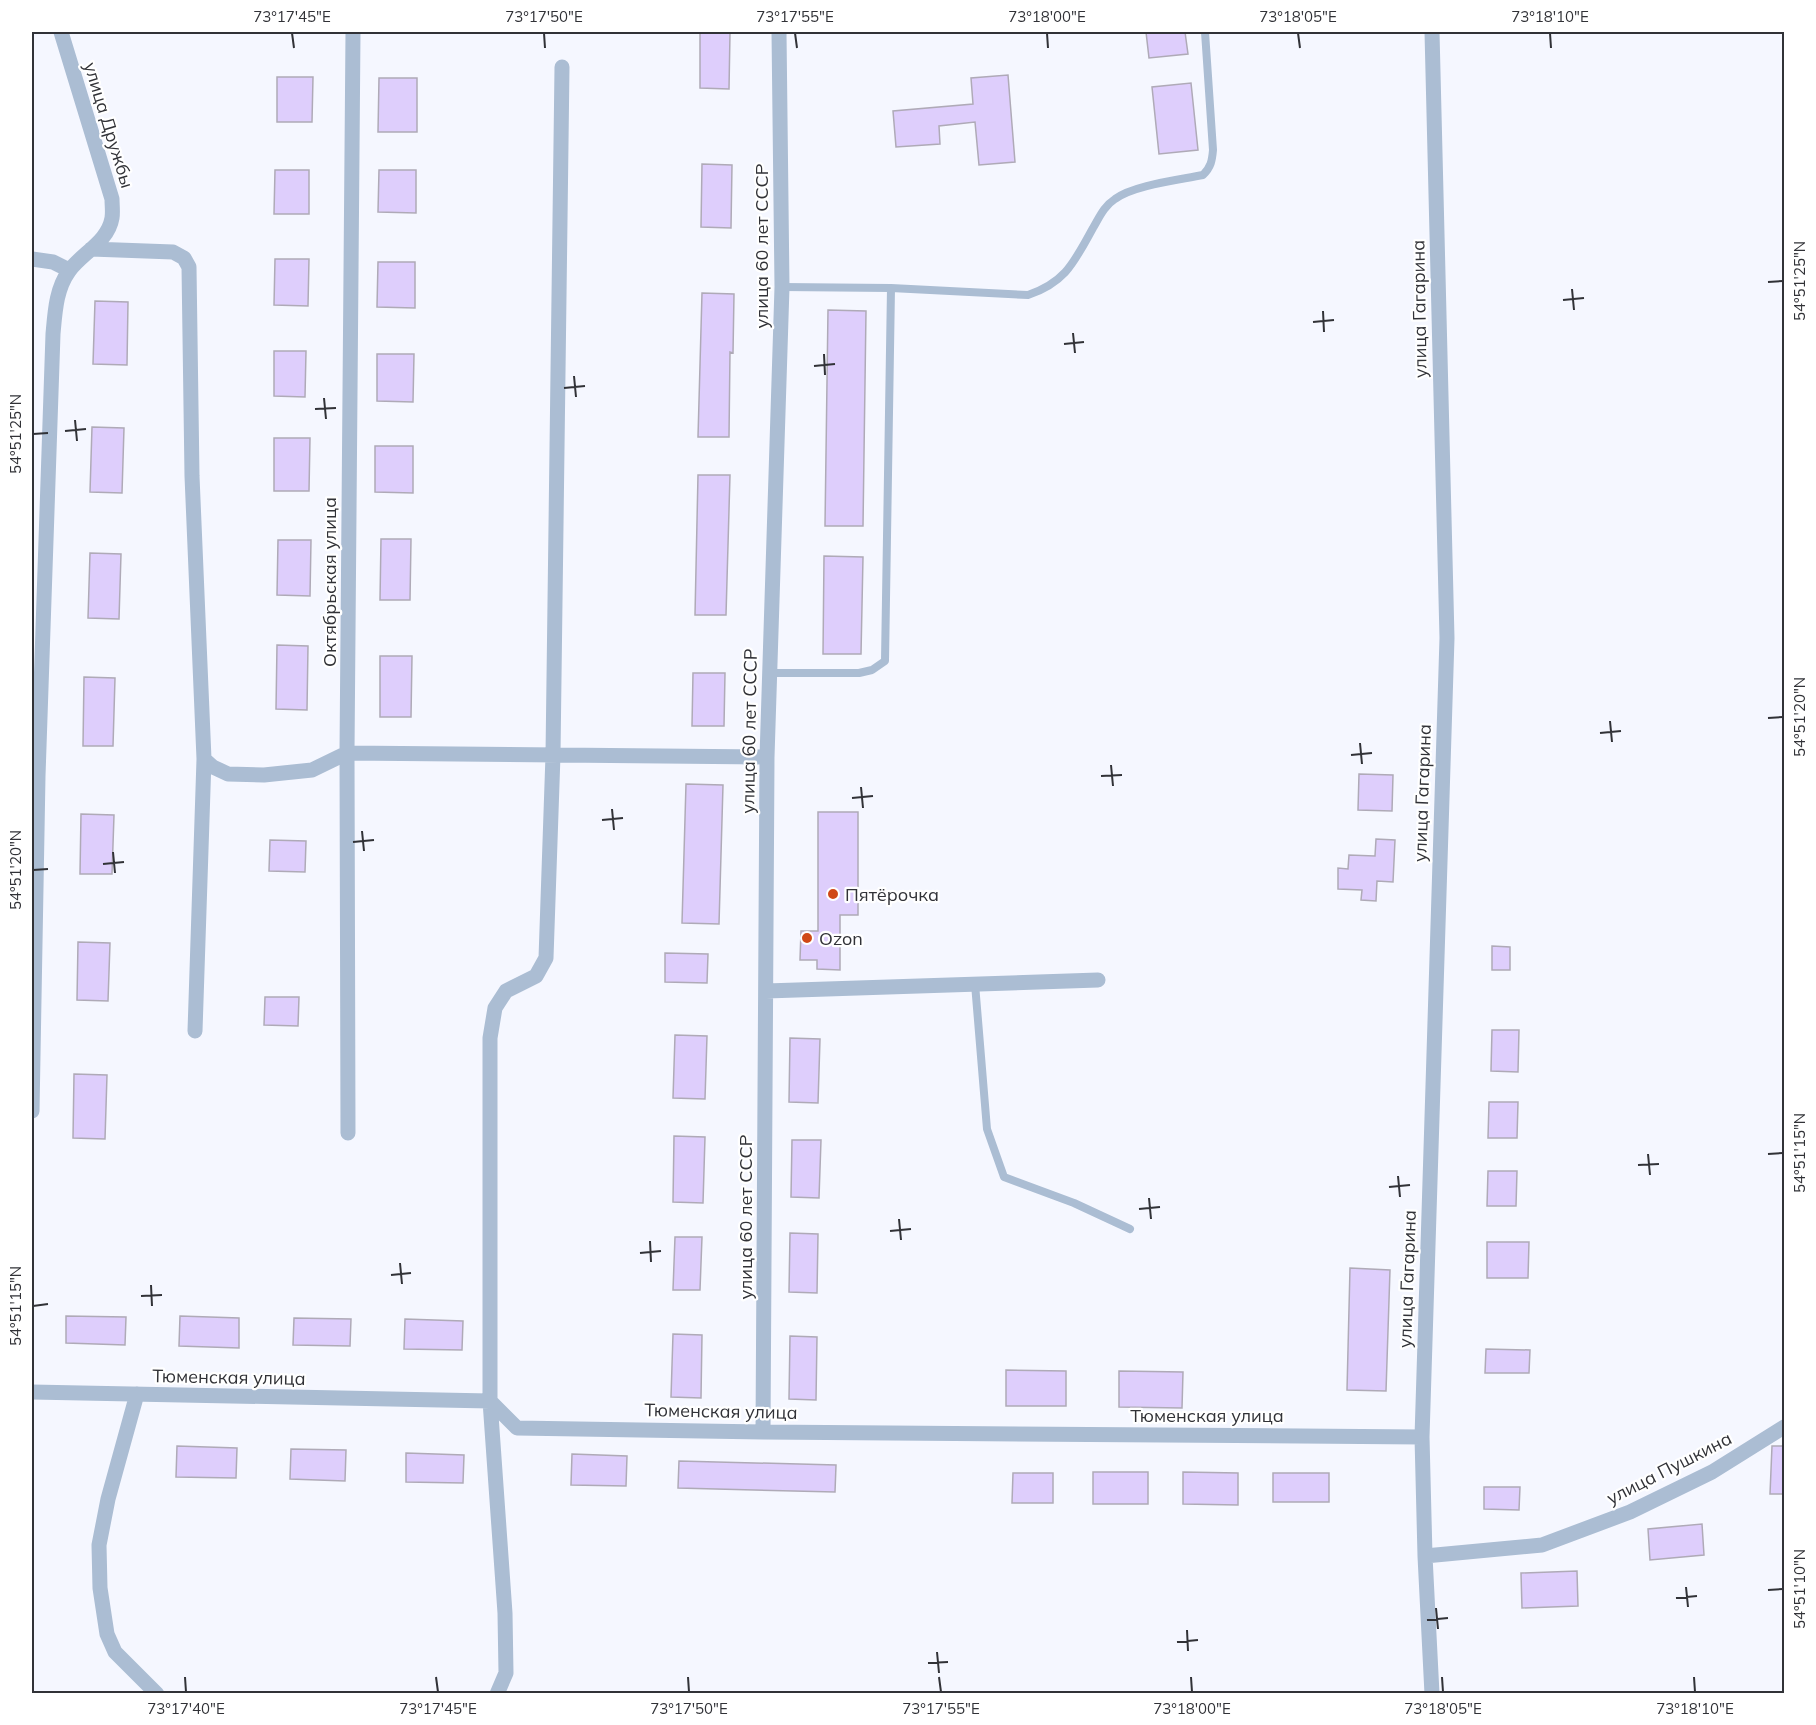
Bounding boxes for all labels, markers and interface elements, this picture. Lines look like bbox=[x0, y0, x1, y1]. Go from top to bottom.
text: 73°17'45"E bbox=[253, 7, 331, 26]
text: 73°17'50"E bbox=[505, 7, 583, 26]
text: 73°17'55"E bbox=[756, 7, 834, 26]
text: 73°18'00"E bbox=[1008, 7, 1086, 26]
text: 73°18'05"E bbox=[1259, 7, 1337, 26]
text: 73°18'10"E bbox=[1511, 7, 1589, 26]
street label: улица Дружбы bbox=[79, 59, 139, 191]
street label: улица 60 лет СССР bbox=[750, 163, 773, 329]
street label: улица Гагарина bbox=[1406, 240, 1432, 378]
text: 54°51'25"N bbox=[1790, 241, 1809, 321]
text: 54°51'25"N bbox=[6, 394, 25, 474]
street label: Октябрьская улица bbox=[318, 497, 341, 667]
street label: улица 60 лет СССР bbox=[736, 648, 762, 814]
text: 54°51'20"N bbox=[1790, 677, 1809, 757]
street label: улица Гагарина bbox=[1408, 724, 1436, 862]
text: 54°51'20"N bbox=[6, 830, 25, 910]
place label: Пятёрочка bbox=[845, 883, 939, 906]
marker: Пятёрочка bbox=[826, 887, 840, 901]
place label: Ozon bbox=[819, 927, 863, 950]
marker: Ozon bbox=[800, 931, 814, 945]
text: 54°51'15"N bbox=[1790, 1113, 1809, 1193]
street label: улица 60 лет СССР bbox=[734, 1134, 757, 1300]
street label: улица Гагарина bbox=[1393, 1210, 1421, 1348]
text: 54°51'15"N bbox=[6, 1266, 25, 1346]
street label: Тюменская улица bbox=[152, 1364, 306, 1390]
street label: Тюменская улица bbox=[644, 1398, 798, 1424]
street label: Тюменская улица bbox=[1130, 1404, 1284, 1427]
street label: улица Пушкина bbox=[1603, 1427, 1735, 1509]
text: 54°51'10"N bbox=[1790, 1549, 1809, 1629]
text: 73°17'40"E bbox=[147, 1699, 225, 1718]
text: 73°17'45"E bbox=[399, 1699, 477, 1718]
text: 73°17'50"E bbox=[650, 1699, 728, 1718]
text: 73°17'55"E bbox=[902, 1699, 980, 1718]
text: 73°18'00"E bbox=[1153, 1699, 1231, 1718]
text: 73°18'05"E bbox=[1404, 1699, 1482, 1718]
text: 73°18'10"E bbox=[1656, 1699, 1734, 1718]

